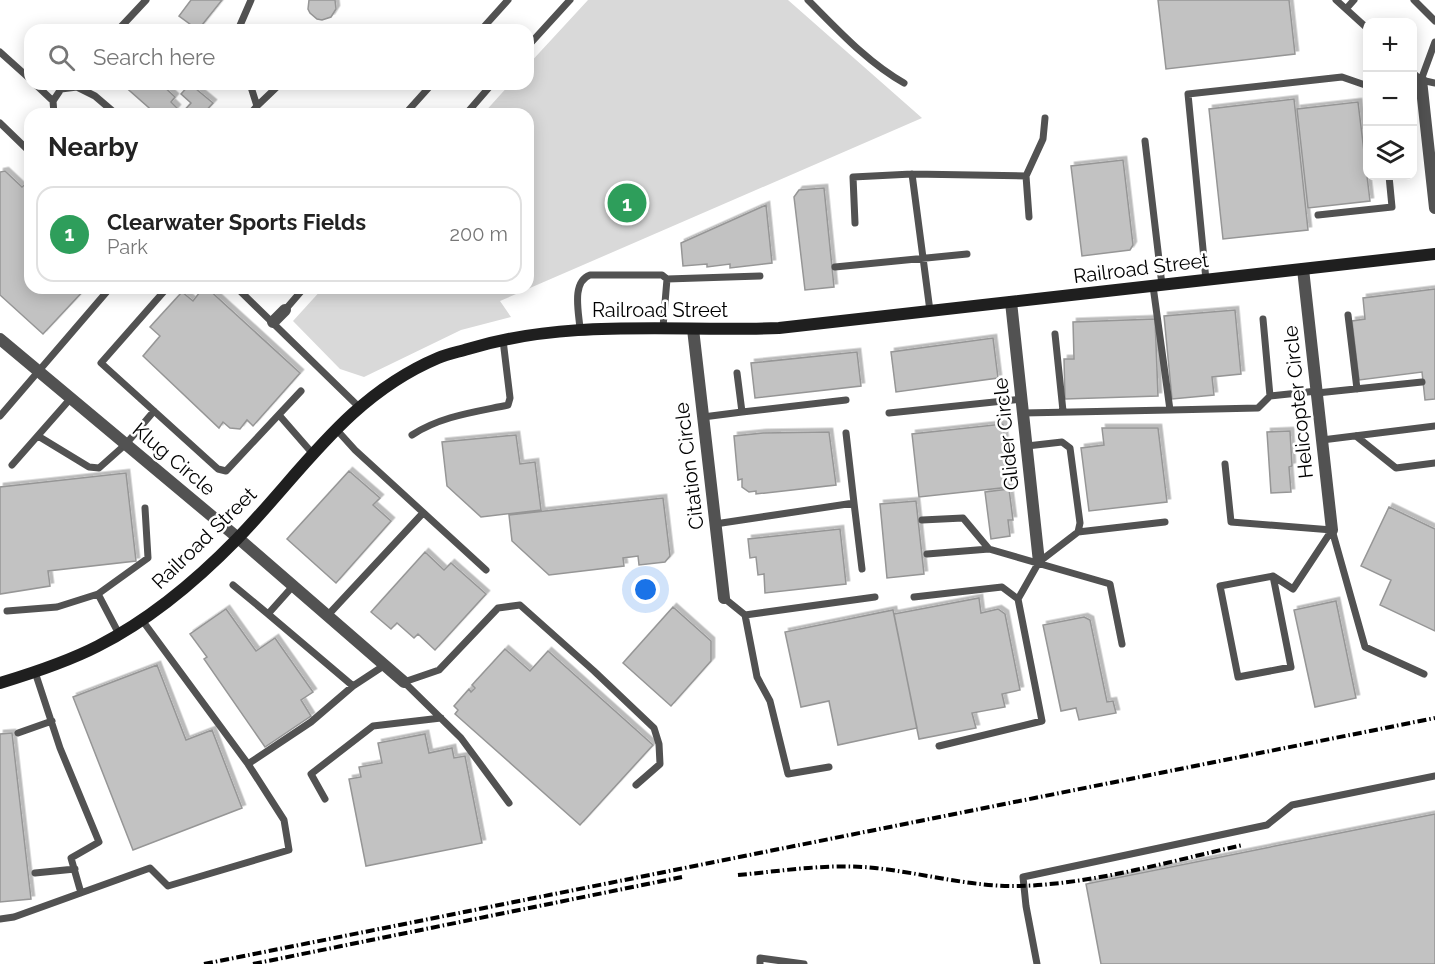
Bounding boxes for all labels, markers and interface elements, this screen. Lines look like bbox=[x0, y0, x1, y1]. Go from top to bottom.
map controls bbox=[1363, 18, 1417, 180]
button: + bbox=[1363, 18, 1417, 72]
search box bbox=[24, 24, 534, 90]
icon: search bbox=[45, 41, 78, 74]
text: Search here bbox=[93, 44, 215, 70]
button: − bbox=[1363, 72, 1417, 126]
button: layers bbox=[1363, 126, 1417, 180]
text: Nearby bbox=[48, 132, 138, 162]
pin: 1 bbox=[608, 180, 646, 226]
text: Clearwater Sports Fields bbox=[107, 209, 366, 235]
text: 1 bbox=[65, 222, 74, 246]
text: 200 m bbox=[450, 222, 508, 246]
text: Park bbox=[107, 235, 148, 259]
street label: Railroad Street bbox=[1072, 248, 1210, 288]
street label: Railroad Street bbox=[592, 298, 728, 322]
street label: Helicopter Circle bbox=[1278, 324, 1318, 480]
street label: Glider Circle bbox=[988, 376, 1024, 491]
street label: Citation Circle bbox=[669, 401, 709, 531]
street label: Klug Circle bbox=[128, 417, 220, 501]
street label: Railroad Street bbox=[147, 482, 261, 594]
your location bbox=[631, 575, 660, 604]

